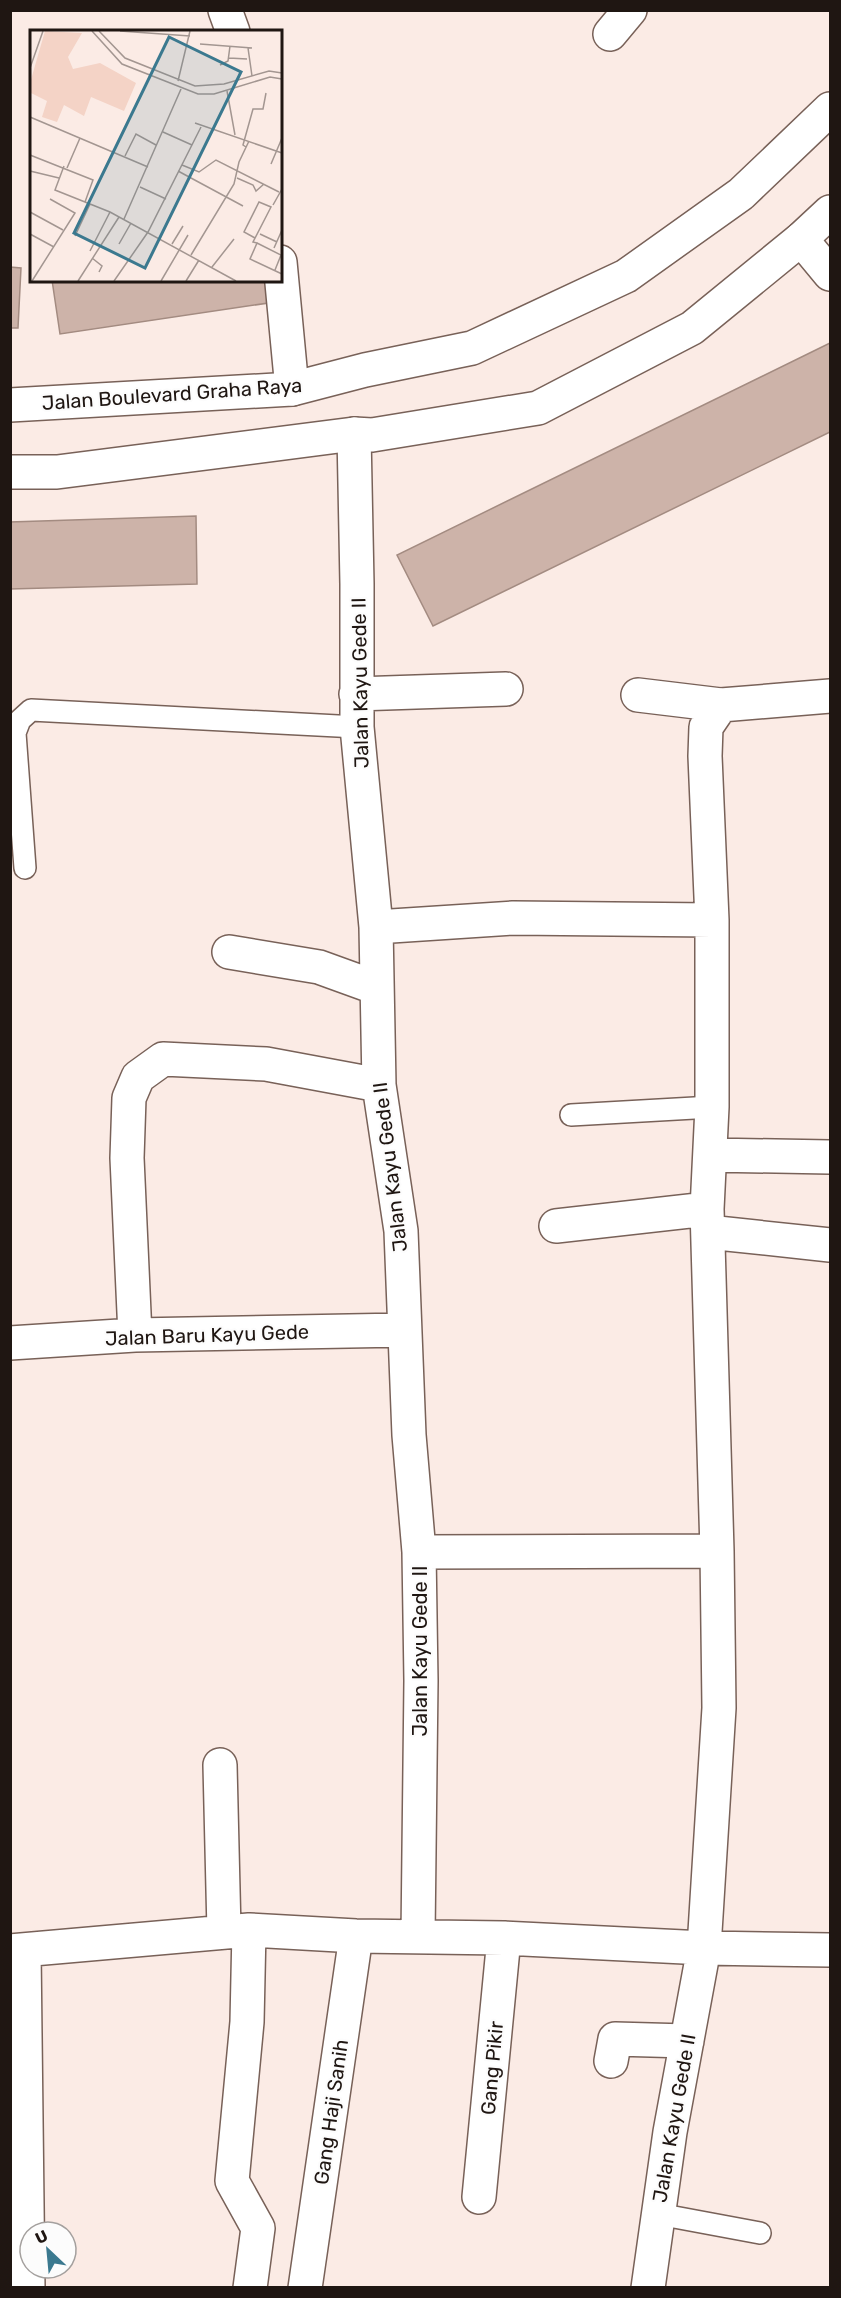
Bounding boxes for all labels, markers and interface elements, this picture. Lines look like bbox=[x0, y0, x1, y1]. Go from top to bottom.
inset map bbox=[30, 30, 282, 282]
street label: Jalan Boulevard Graha Raya bbox=[41, 373, 303, 415]
street label: Jalan Kayu Gede II bbox=[347, 597, 373, 769]
street label: Jalan Kayu Gede II bbox=[368, 1081, 412, 1253]
street label: Jalan Baru Kayu Gede bbox=[105, 1319, 309, 1351]
street label: Jalan Kayu Gede II bbox=[408, 1566, 432, 1736]
street label: Gang Pikir bbox=[476, 2020, 508, 2116]
street label: Jalan Kayu Gede II bbox=[647, 2032, 701, 2204]
street label: Gang Haji Sanih bbox=[309, 2038, 353, 2186]
north arrow bbox=[18, 2220, 78, 2280]
text: U bbox=[32, 2226, 51, 2248]

